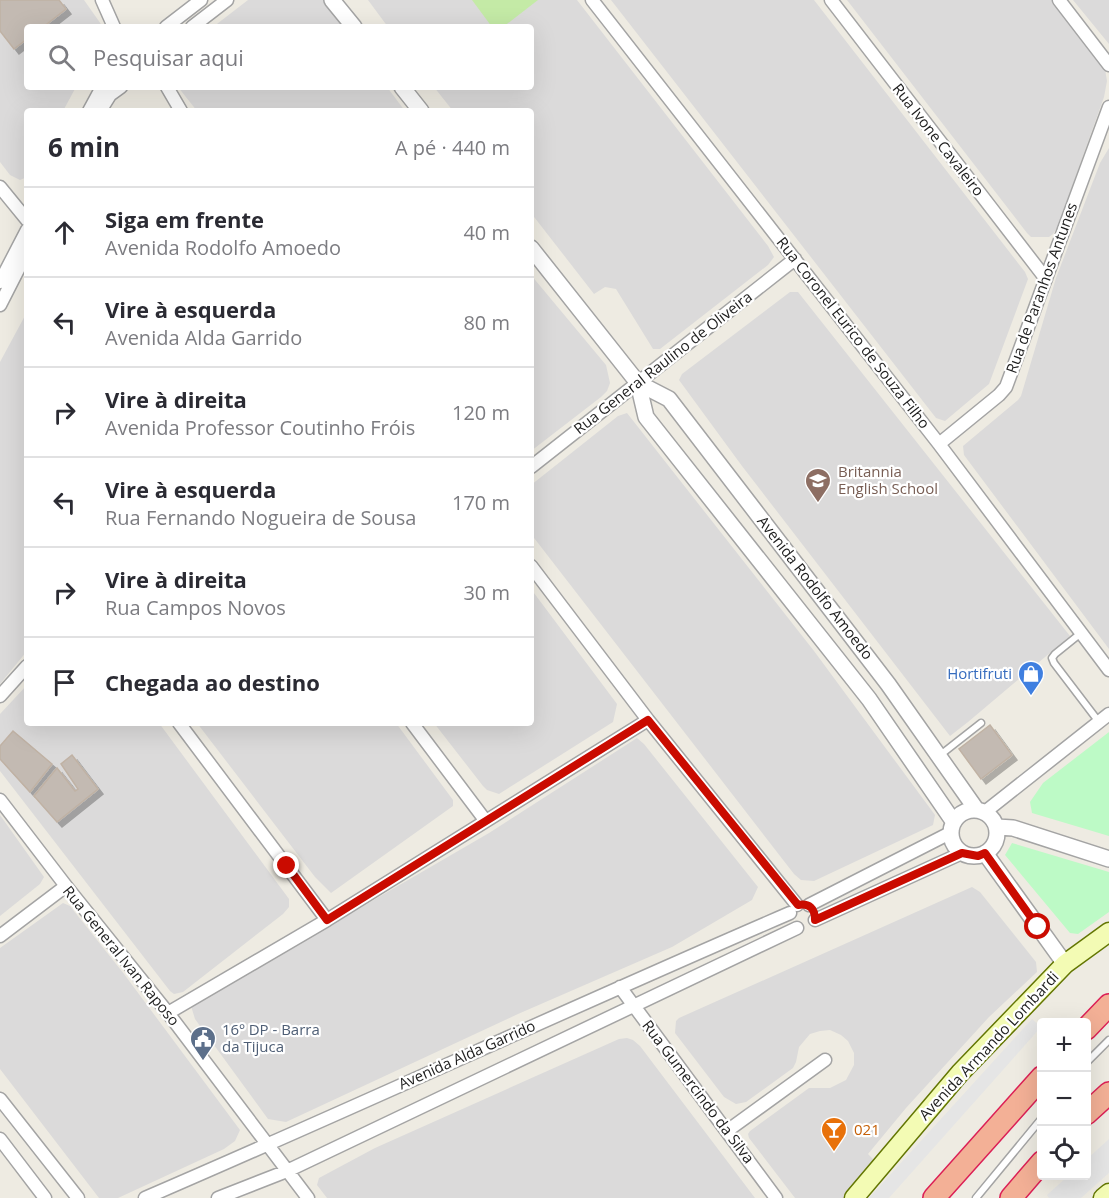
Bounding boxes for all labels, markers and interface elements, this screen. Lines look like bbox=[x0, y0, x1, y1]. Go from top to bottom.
search box bbox=[24, 24, 534, 90]
icon: search bbox=[45, 41, 78, 74]
text: Pesquisar aqui bbox=[93, 42, 244, 72]
street label: Rua Ivone Cavaleiro bbox=[889, 79, 989, 200]
text: 6 min bbox=[48, 129, 120, 165]
text: A pé · 440 m bbox=[395, 134, 510, 161]
street label: Rua de Paranhos Antunes bbox=[1001, 199, 1081, 376]
text: Siga em frente bbox=[105, 204, 264, 234]
icon: ahead bbox=[48, 216, 81, 249]
text: 40 m bbox=[463, 219, 510, 246]
street label: Rua Coronel Eurico de Souza Filho bbox=[773, 232, 935, 432]
text: Avenida Rodolfo Amoedo bbox=[105, 234, 341, 261]
street label: Rua General Raulino de Oliveira bbox=[569, 286, 756, 438]
text: Vire à esquerda bbox=[105, 294, 276, 324]
icon: left bbox=[48, 306, 81, 339]
text: 80 m bbox=[463, 309, 510, 336]
text: Avenida Alda Garrido bbox=[105, 324, 302, 351]
text: Vire à direita bbox=[105, 384, 247, 414]
icon: right bbox=[48, 396, 81, 429]
text: 120 m bbox=[452, 399, 510, 426]
text: Avenida Professor Coutinho Fróis bbox=[105, 414, 415, 441]
place label: Britannia English School bbox=[838, 461, 938, 498]
school or university icon: Britannia English School bbox=[803, 466, 833, 504]
text: Vire à esquerda bbox=[105, 474, 276, 504]
icon: left bbox=[48, 486, 81, 519]
text: 170 m bbox=[452, 489, 510, 516]
text: Rua Fernando Nogueira de Sousa bbox=[105, 504, 416, 531]
street label: Avenida Rodolfo Amoedo bbox=[753, 511, 878, 663]
text: Vire à direita bbox=[105, 564, 247, 594]
icon: right bbox=[48, 576, 81, 609]
text: 30 m bbox=[463, 579, 510, 606]
text: Rua Campos Novos bbox=[105, 594, 286, 621]
shop icon: Hortifruti bbox=[1016, 659, 1046, 697]
place label: Hortifruti bbox=[947, 663, 1012, 683]
icon: arrive bbox=[48, 666, 81, 699]
text: Chegada ao destino bbox=[105, 667, 320, 697]
route end bbox=[273, 852, 299, 878]
street label: Rua General Ivan Raposo bbox=[59, 881, 185, 1030]
route start bbox=[1024, 913, 1050, 939]
street label: Avenida Armando Lombardi bbox=[914, 967, 1063, 1124]
street label: Avenida Alda Garrido bbox=[395, 1015, 538, 1093]
street label: Rua Gumercindo da Silva bbox=[638, 1016, 759, 1167]
map controls bbox=[1037, 1018, 1091, 1180]
button: + bbox=[1037, 1018, 1091, 1072]
place label: 16º DP - Barra da Tijuca bbox=[222, 1019, 320, 1056]
public building icon: 16º DP - Barra da Tijuca bbox=[188, 1024, 218, 1062]
button: − bbox=[1037, 1072, 1091, 1126]
bar icon: 021 bbox=[819, 1115, 849, 1153]
place label: 021 bbox=[854, 1119, 880, 1139]
button: locate bbox=[1037, 1126, 1091, 1180]

